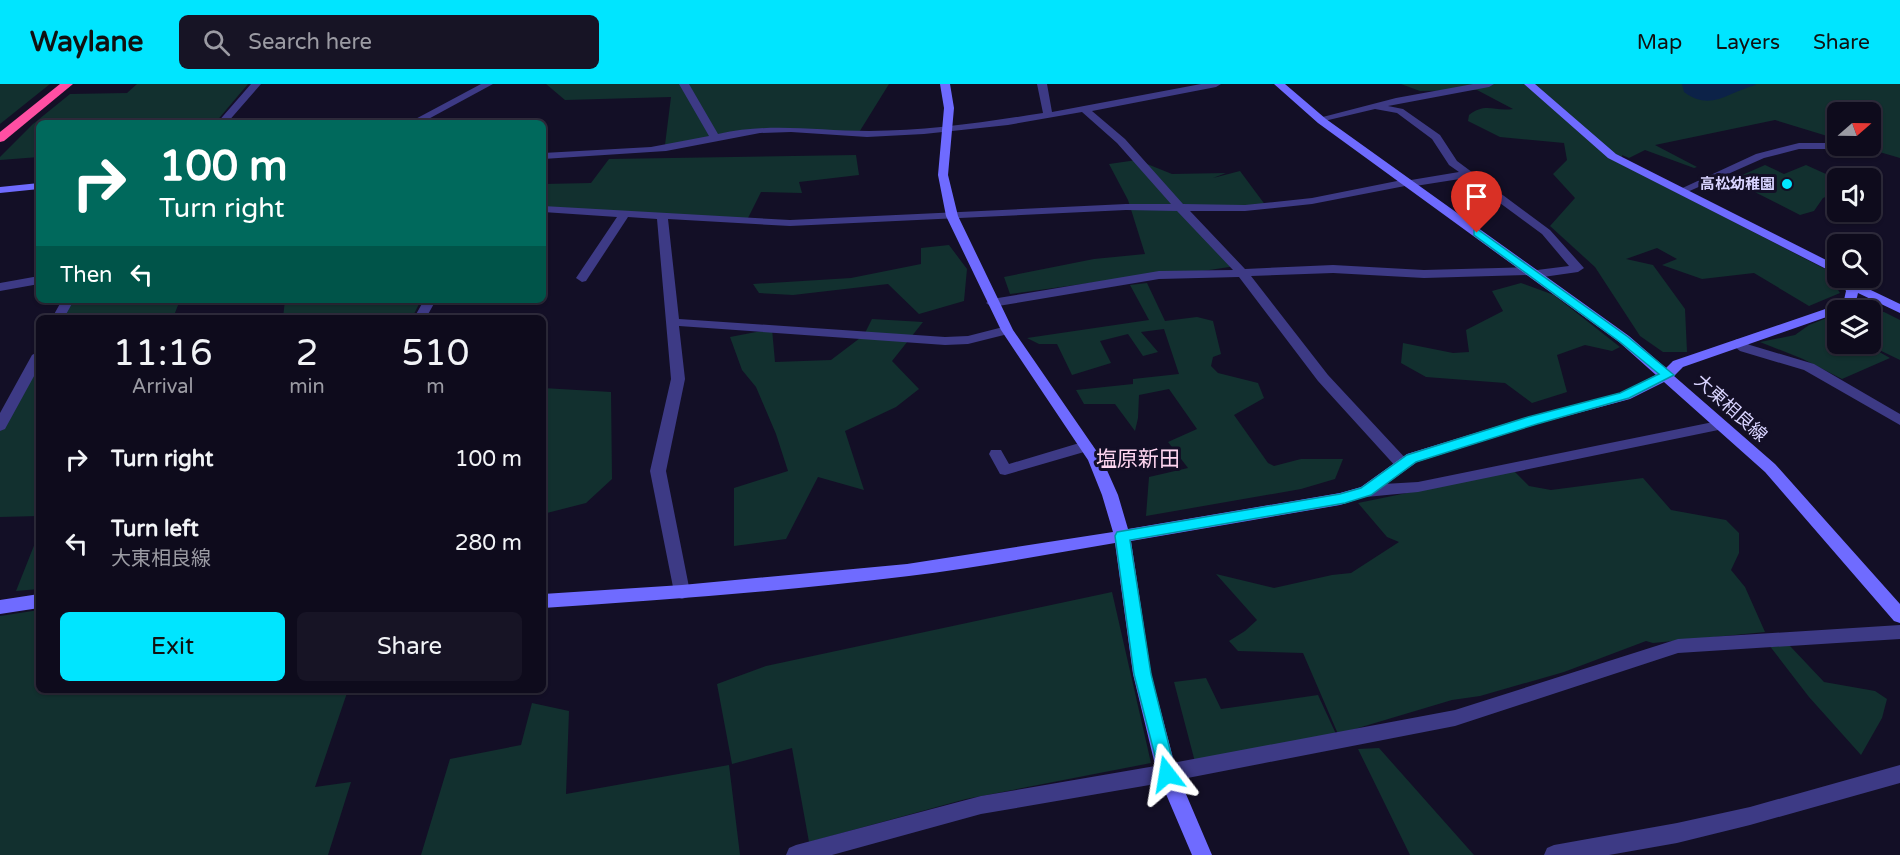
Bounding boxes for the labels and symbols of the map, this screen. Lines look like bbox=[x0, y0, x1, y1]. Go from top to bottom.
north arrow bbox=[1827, 102, 1881, 156]
pin bbox=[1451, 171, 1502, 233]
place label: 高松幼稚園 bbox=[1700, 175, 1775, 193]
marker: 高松幼稚園 bbox=[1780, 177, 1794, 191]
street label: 大東相良線 bbox=[1690, 370, 1772, 446]
district label: 塩原新田 bbox=[1096, 447, 1180, 472]
position arrow bbox=[1135, 742, 1199, 806]

